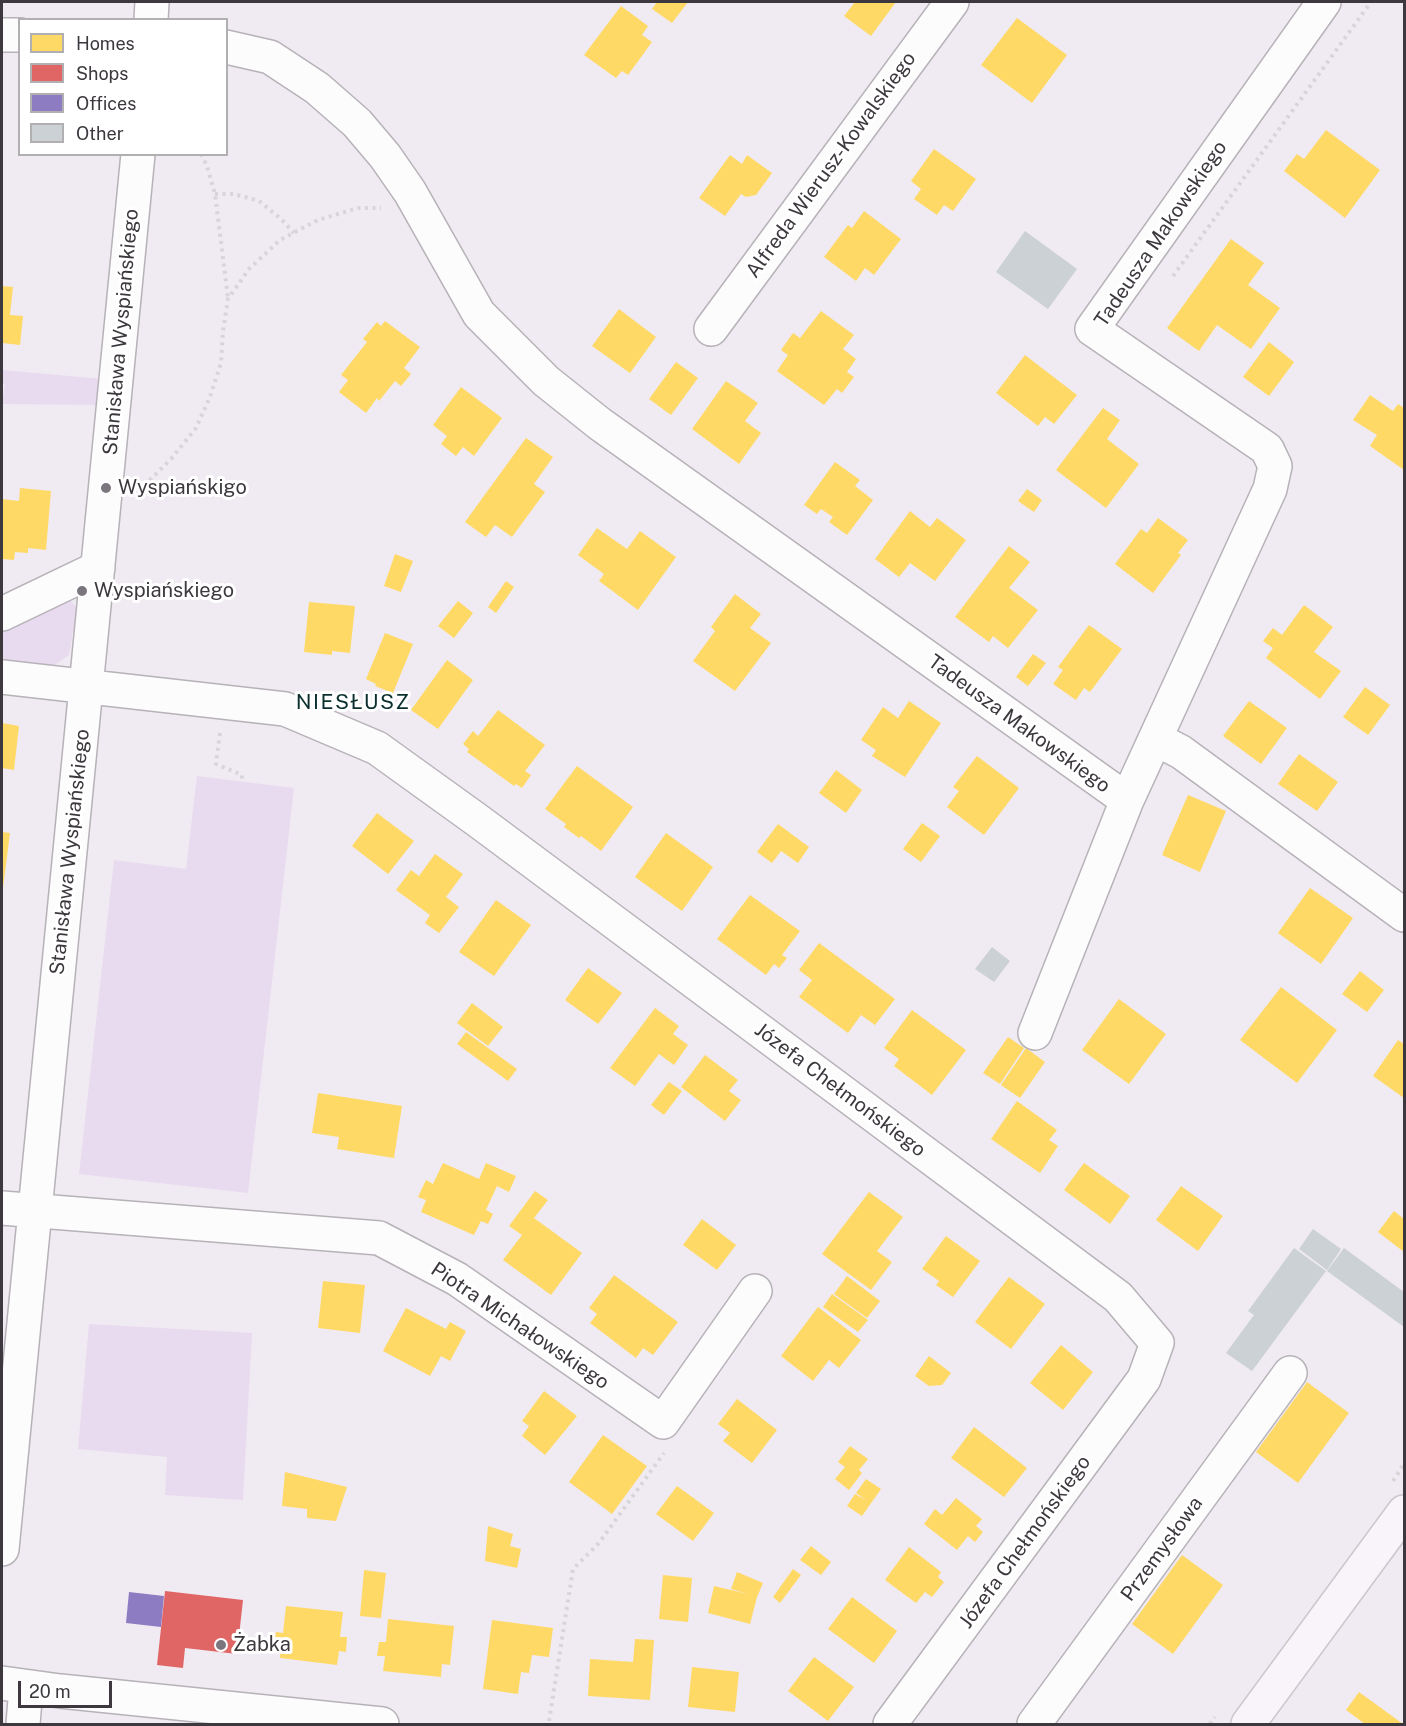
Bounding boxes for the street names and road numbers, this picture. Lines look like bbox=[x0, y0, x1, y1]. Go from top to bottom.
street label: Alfreda Wierusz-Kowalskiego bbox=[741, 47, 921, 283]
street label: Tadeusza Makowskiego bbox=[1090, 136, 1232, 332]
street label: Stanisława Wyspiańskiego bbox=[98, 208, 144, 456]
street label: Tadeusza Makowskiego bbox=[923, 650, 1115, 798]
street label: Stanisława Wyspiańskiego bbox=[45, 728, 95, 976]
street label: Józefa Chełmońskiego bbox=[750, 1018, 930, 1162]
street label: Piotra Michałowskiego bbox=[426, 1257, 614, 1395]
street label: Józefa Chełmońskiego bbox=[954, 1451, 1096, 1633]
street label: Przemysłowa bbox=[1116, 1492, 1208, 1606]

